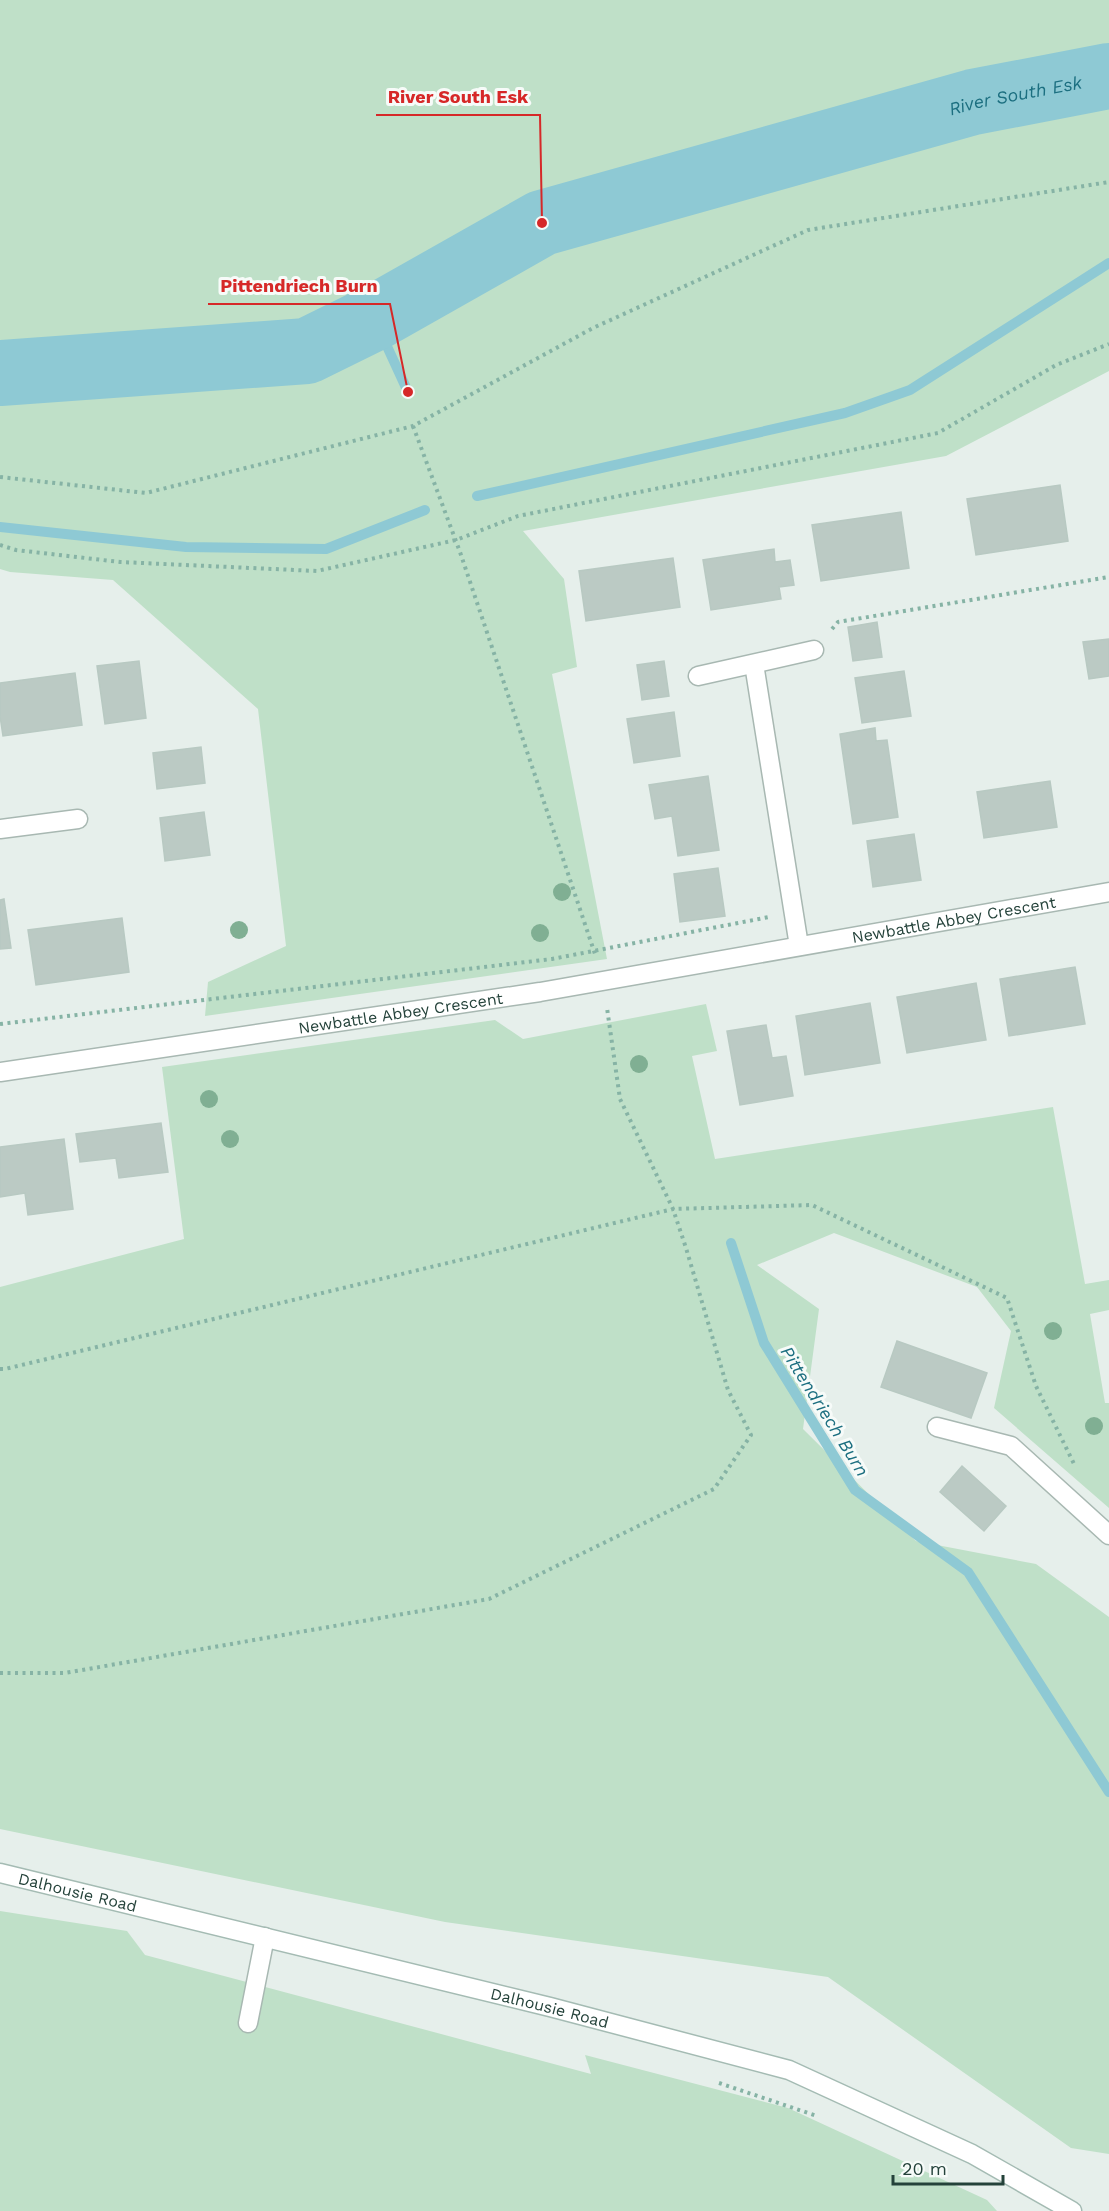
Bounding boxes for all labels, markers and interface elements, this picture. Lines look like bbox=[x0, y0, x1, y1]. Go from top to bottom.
water label: River South Esk bbox=[946, 71, 1085, 119]
callout: River South Esk bbox=[376, 79, 540, 115]
text: River South Esk bbox=[388, 86, 529, 107]
callout: Pittendriech Burn bbox=[208, 268, 390, 304]
text: Pittendriech Burn bbox=[220, 275, 378, 296]
street label: Newbattle Abbey Crescent bbox=[850, 892, 1057, 947]
street label: Newbattle Abbey Crescent bbox=[297, 988, 505, 1037]
water label: Pittendriech Burn bbox=[776, 1342, 874, 1480]
street label: Dalhousie Road bbox=[16, 1868, 139, 1916]
street label: Dalhousie Road bbox=[489, 1983, 611, 2032]
scale bar bbox=[893, 2148, 1002, 2186]
text: 20 m bbox=[902, 2158, 947, 2179]

